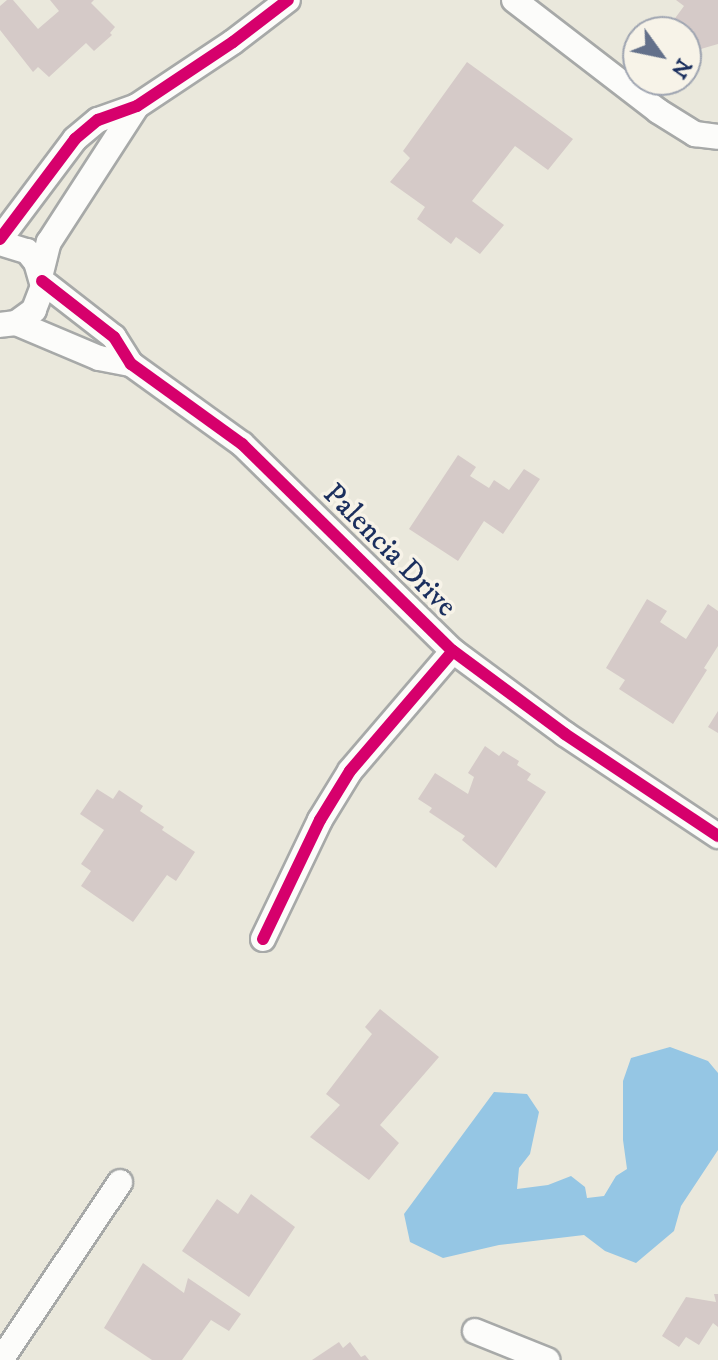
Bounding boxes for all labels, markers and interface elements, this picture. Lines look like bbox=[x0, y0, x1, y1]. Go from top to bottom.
north arrow bbox=[622, 16, 702, 96]
text: N bbox=[665, 53, 697, 83]
street label: Palencia Drive bbox=[315, 477, 463, 625]

